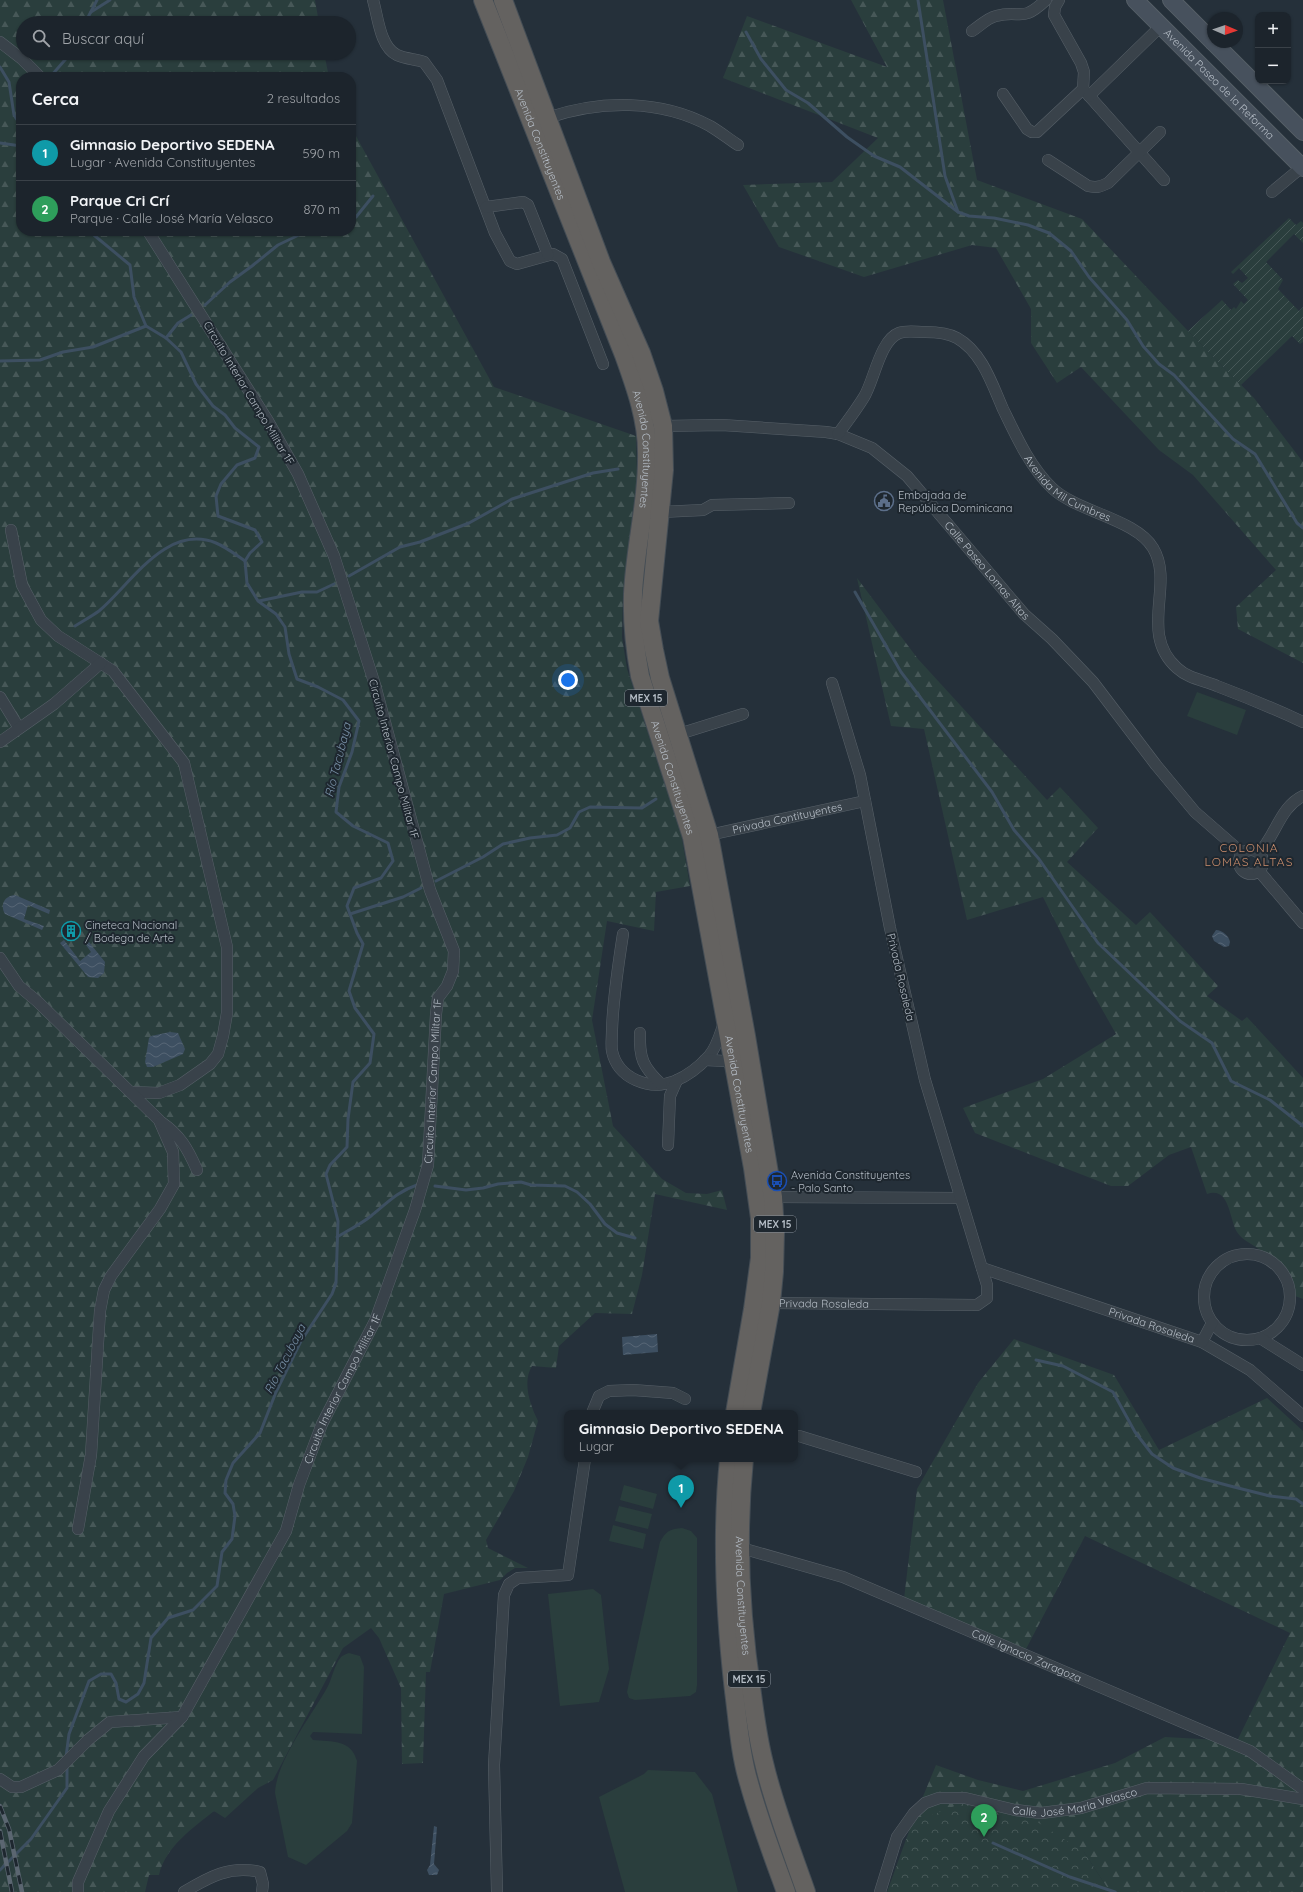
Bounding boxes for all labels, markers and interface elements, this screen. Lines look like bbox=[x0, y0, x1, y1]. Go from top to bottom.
north arrow bbox=[1207, 12, 1243, 48]
map controls bbox=[1255, 12, 1291, 84]
button: + bbox=[1255, 12, 1291, 48]
search box bbox=[16, 16, 356, 60]
street label: Avenida Paseo de la Reforma bbox=[1161, 26, 1277, 142]
icon: search bbox=[30, 27, 52, 49]
text: Buscar aquí bbox=[62, 29, 144, 48]
button: − bbox=[1255, 48, 1291, 84]
street label: Avenida Constituyentes bbox=[512, 86, 569, 202]
text: Cerca bbox=[32, 88, 79, 109]
text: 2 resultados bbox=[267, 90, 340, 106]
text: Gimnasio Deportivo SEDENA bbox=[70, 135, 275, 154]
text: 1 bbox=[42, 145, 48, 161]
text: 590 m bbox=[303, 145, 340, 161]
text: Lugar · Avenida Constituyentes bbox=[70, 154, 255, 170]
text: Parque Cri Crí bbox=[70, 191, 169, 210]
text: 2 bbox=[41, 201, 49, 217]
text: 870 m bbox=[304, 201, 340, 217]
text: Parque · Calle José María Velasco bbox=[70, 210, 273, 226]
street label: Circuito Interior Campo Militar 1F bbox=[200, 319, 298, 467]
street label: Avenida Constituyentes bbox=[629, 388, 654, 509]
street label: Avenida Mil Cumbres bbox=[1021, 452, 1113, 525]
place label: Embajada de República Dominicana bbox=[898, 488, 1013, 515]
public building icon: Embajada de República Dominicana bbox=[873, 490, 895, 512]
street label: Calle Paseo Lomas Altas bbox=[941, 518, 1033, 623]
your location bbox=[558, 670, 578, 690]
street label: Circuito Interior Campo Militar 1F bbox=[366, 677, 422, 841]
road number: MEX 15 bbox=[625, 690, 667, 706]
street label: Avenida Constituyentes bbox=[648, 719, 698, 836]
water label: Río Tacubaya bbox=[321, 720, 354, 799]
street label: Privada Contituyentes bbox=[731, 799, 843, 837]
district label: COLONIA LOMAS ALTAS bbox=[1205, 840, 1293, 869]
place label: Cineteca Nacional / Bodega de Arte bbox=[85, 918, 177, 945]
building icon: Cineteca Nacional / Bodega de Arte bbox=[60, 920, 82, 942]
street label: Privada Rosaleda bbox=[884, 932, 918, 1022]
street label: Circuito Interior Campo Militar 1F bbox=[421, 998, 445, 1164]
street label: Avenida Constituyentes bbox=[722, 1034, 757, 1154]
place label: Avenida Constituyentes - Palo Santo bbox=[791, 1168, 910, 1195]
bus stop icon: Avenida Constituyentes - Palo Santo bbox=[766, 1170, 788, 1192]
road number: MEX 15 bbox=[754, 1216, 796, 1232]
street label: Privada Rosaleda bbox=[779, 1296, 869, 1311]
street label: Privada Rosaleda bbox=[1107, 1304, 1196, 1346]
street label: Circuito Interior Campo Militar 1F bbox=[301, 1311, 384, 1466]
water label: Río Tacubaya bbox=[261, 1321, 309, 1396]
popup bbox=[564, 1410, 798, 1462]
text: Gimnasio Deportivo SEDENA bbox=[579, 1419, 783, 1438]
text: Lugar bbox=[579, 1438, 614, 1454]
pin: 1 bbox=[668, 1475, 694, 1508]
street label: Avenida Constituyentes bbox=[733, 1536, 754, 1656]
street label: Calle Ignacio Zaragoza bbox=[970, 1626, 1084, 1685]
road number: MEX 15 bbox=[728, 1671, 770, 1687]
street label: Calle José María Velasco bbox=[1011, 1784, 1139, 1820]
pin: 2 bbox=[971, 1804, 997, 1837]

